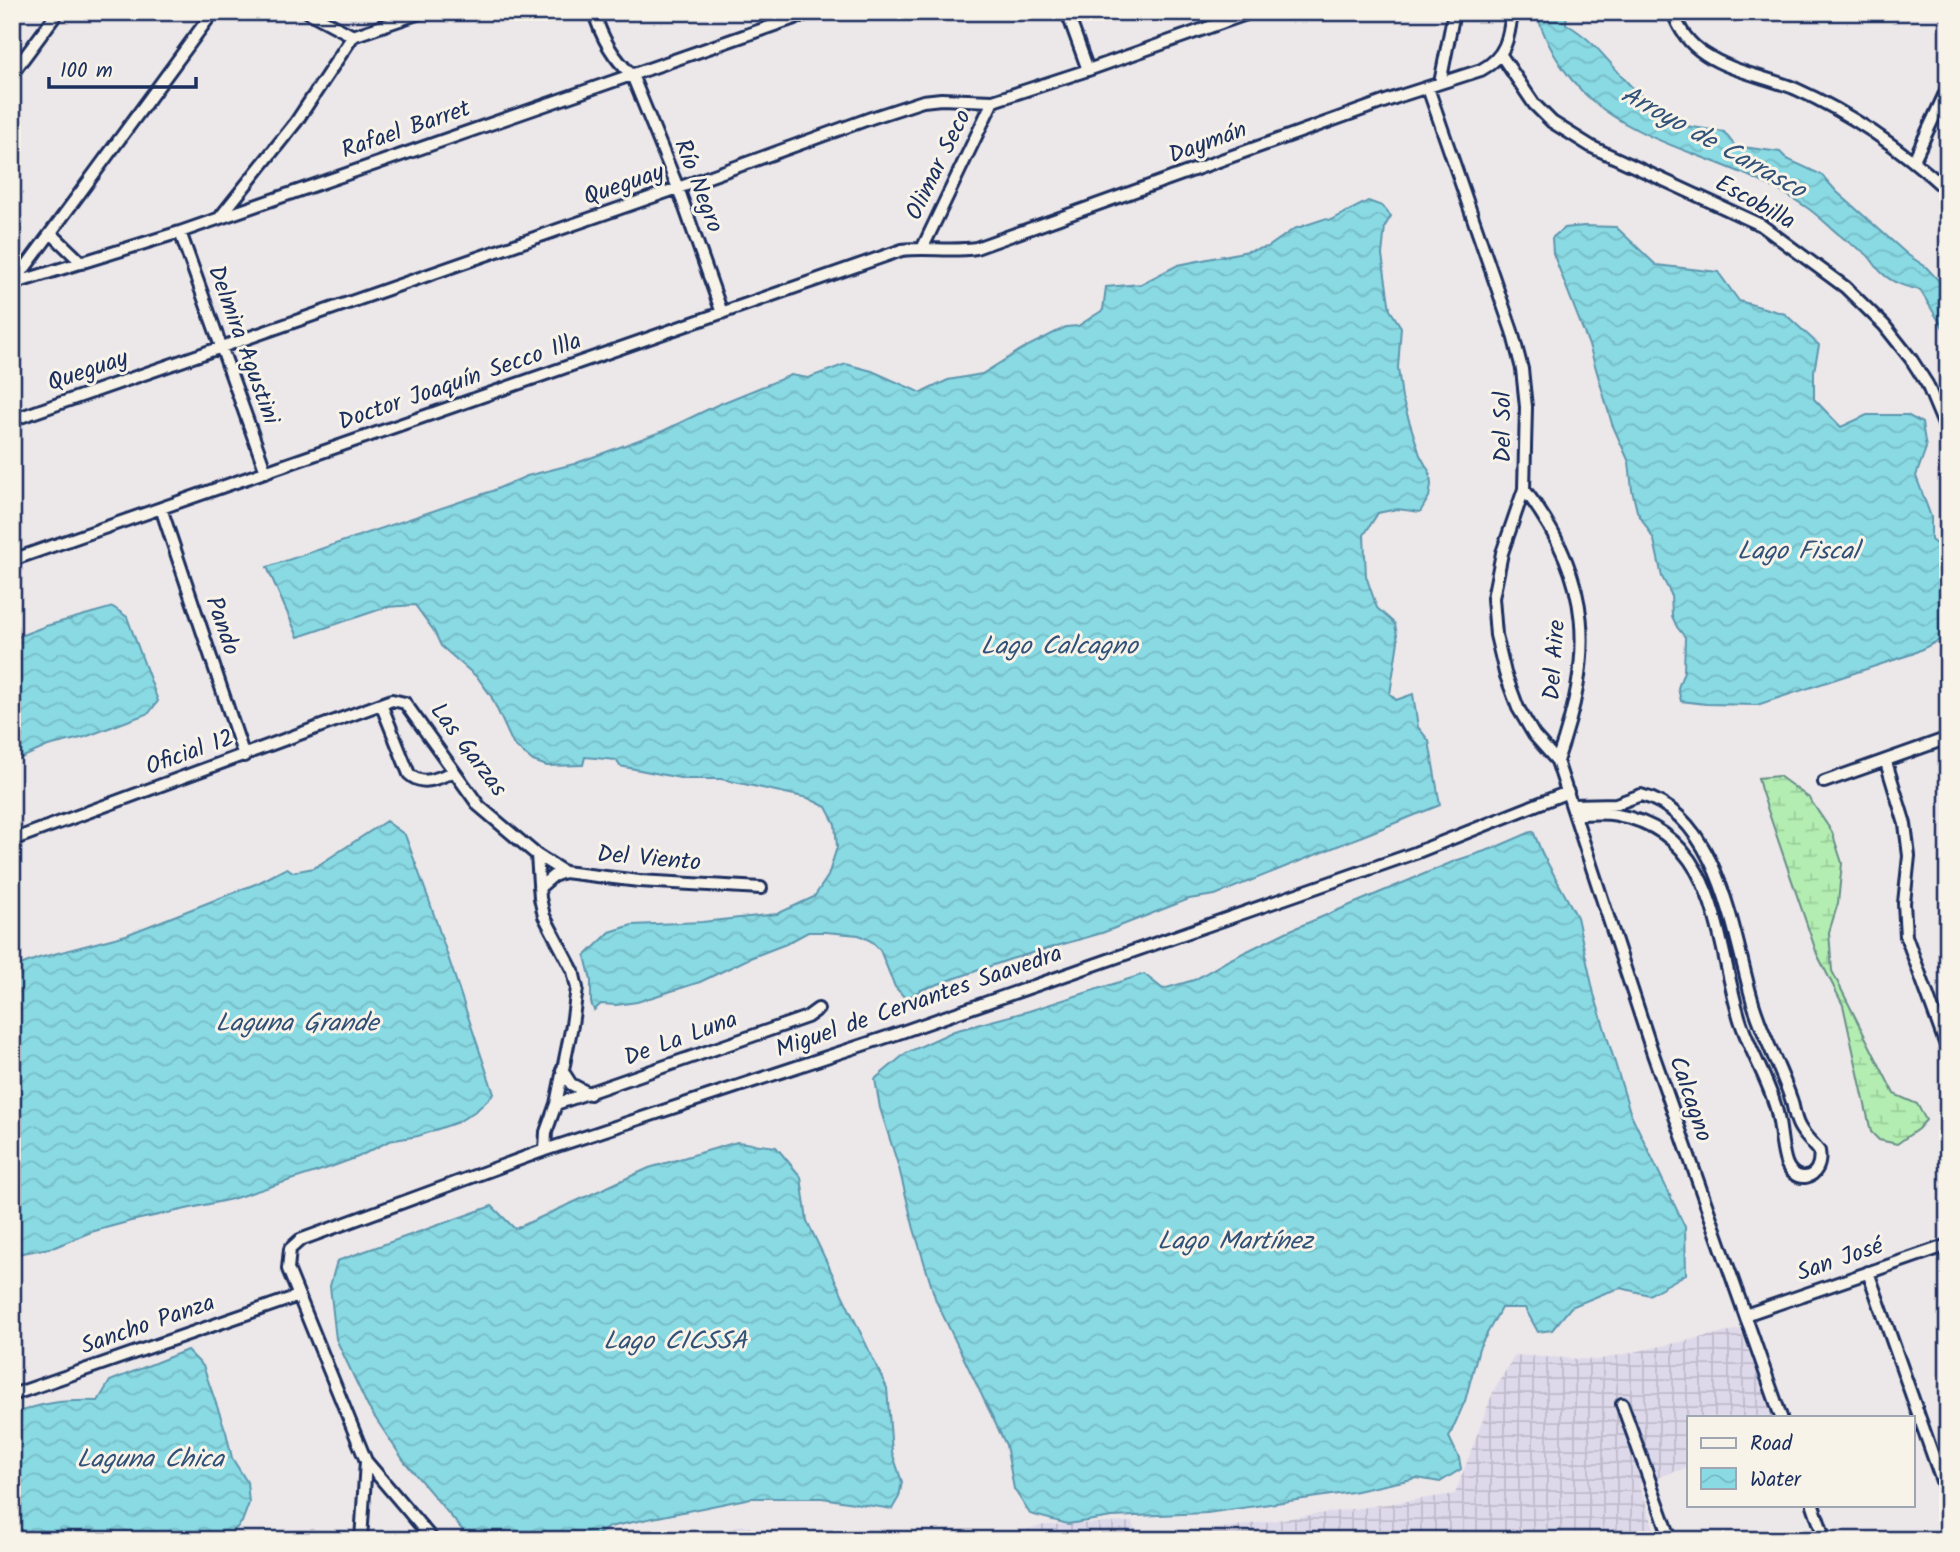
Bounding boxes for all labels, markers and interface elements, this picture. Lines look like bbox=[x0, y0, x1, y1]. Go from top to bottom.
scale bar bbox=[49, 46, 196, 90]
text: 100 m bbox=[60, 55, 113, 88]
water label: Arroyo de Carrasco bbox=[1613, 75, 1815, 212]
street label: Rafael Barret bbox=[336, 89, 477, 170]
street label: Olimar Seco bbox=[895, 103, 983, 227]
street label: Daymán bbox=[1163, 111, 1253, 175]
street label: Río Negro bbox=[662, 133, 734, 239]
street label: Queguay bbox=[578, 153, 670, 217]
street label: Escobilla bbox=[1707, 165, 1803, 241]
street label: Delmira Agustini bbox=[196, 260, 290, 431]
street label: Doctor Joaquín Secco Illa bbox=[333, 322, 587, 442]
street label: Queguay bbox=[42, 339, 134, 403]
street label: Del Sol bbox=[1484, 391, 1523, 463]
water label: Lago Fiscal bbox=[1737, 531, 1864, 573]
street label: Pando bbox=[194, 591, 250, 661]
street label: Del Aire bbox=[1533, 618, 1577, 702]
water label: Lago Calcagno bbox=[981, 626, 1140, 668]
street label: Las Garzas bbox=[419, 694, 517, 806]
street label: Oficial 12 bbox=[140, 719, 240, 787]
street label: Del Viento bbox=[595, 835, 703, 883]
street label: Miguel de Cervantes Saavedra bbox=[770, 935, 1068, 1069]
street label: De La Luna bbox=[619, 1000, 743, 1078]
water label: Laguna Grande bbox=[216, 1003, 381, 1045]
street label: Calcagno bbox=[1657, 1051, 1723, 1147]
water label: Lago Martínez bbox=[1157, 1221, 1315, 1263]
street label: San José bbox=[1791, 1227, 1890, 1293]
street label: Sancho Panza bbox=[76, 1284, 220, 1366]
water label: Lago CICSSA bbox=[603, 1321, 749, 1363]
legend bbox=[1687, 1416, 1914, 1506]
text: Road bbox=[1750, 1428, 1793, 1461]
water label: Laguna Chica bbox=[76, 1439, 225, 1481]
text: Water bbox=[1750, 1464, 1802, 1497]

